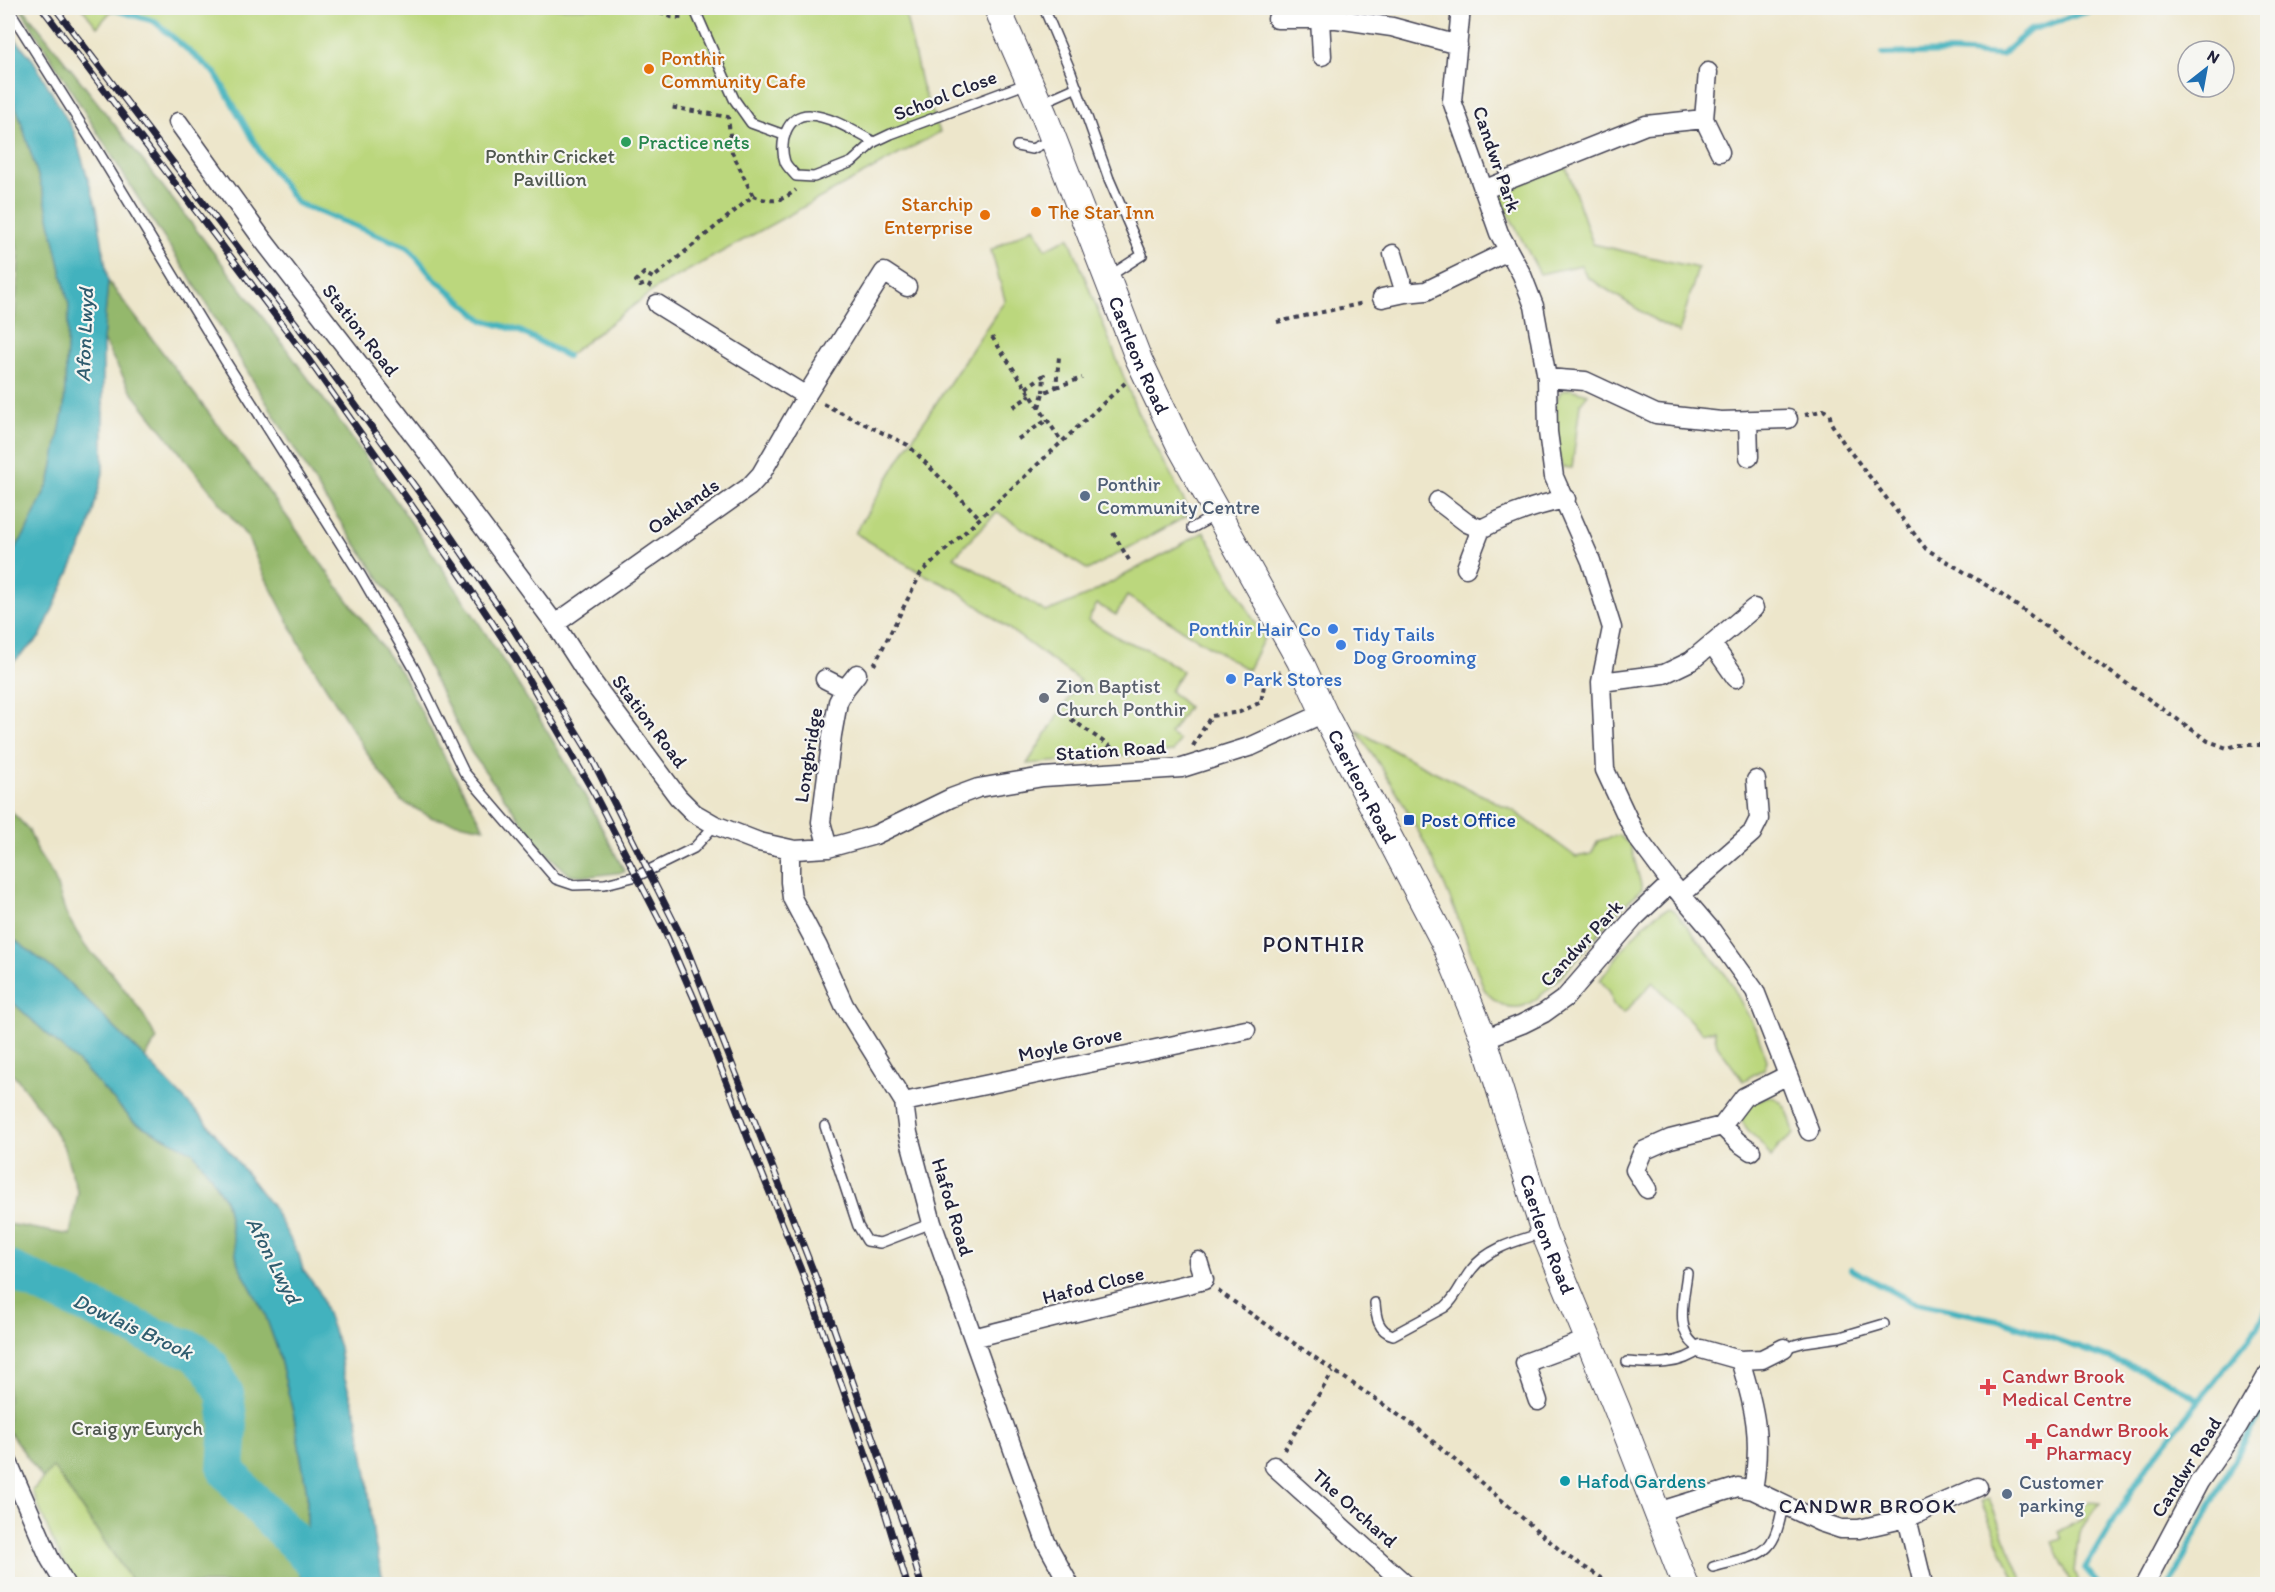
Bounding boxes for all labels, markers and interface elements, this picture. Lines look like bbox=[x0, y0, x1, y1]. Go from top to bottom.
north arrow bbox=[2176, 39, 2236, 99]
place label: Ponthir Community Cafe bbox=[661, 46, 806, 93]
text: N bbox=[2204, 46, 2223, 67]
marker: Ponthir Community Cafe bbox=[642, 62, 656, 76]
street label: School Close bbox=[890, 64, 1000, 126]
street label: Candwr Park bbox=[1468, 103, 1527, 216]
place label: Practice nets bbox=[638, 130, 750, 154]
marker: Practice nets bbox=[619, 135, 633, 149]
park label: Ponthir Cricket Pavillion bbox=[485, 144, 616, 191]
place label: Starchip Enterprise bbox=[884, 192, 973, 239]
place label: The Star Inn bbox=[1048, 200, 1155, 224]
marker: The Star Inn bbox=[1029, 205, 1043, 219]
marker: Starchip Enterprise bbox=[978, 208, 992, 222]
street label: Station Road bbox=[317, 279, 405, 381]
water label: Afon Lwyd bbox=[70, 286, 98, 382]
street label: Caerleon Road bbox=[1103, 293, 1175, 418]
place label: Ponthir Community Centre bbox=[1097, 472, 1260, 519]
street label: Oaklands bbox=[643, 473, 723, 539]
marker: Ponthir Community Centre bbox=[1078, 489, 1092, 503]
place label: Ponthir Hair Co bbox=[1189, 617, 1321, 641]
marker: Ponthir Hair Co bbox=[1326, 622, 1340, 636]
place label: Tidy Tails Dog Grooming bbox=[1353, 622, 1477, 669]
marker: Tidy Tails Dog Grooming bbox=[1334, 638, 1348, 652]
place label: Park Stores bbox=[1243, 667, 1342, 691]
street label: Station Road bbox=[607, 670, 693, 772]
marker: Park Stores bbox=[1224, 672, 1238, 686]
place label: Zion Baptist Church Ponthir bbox=[1056, 674, 1186, 721]
marker: Zion Baptist Church Ponthir bbox=[1037, 691, 1051, 705]
street label: Longbridge bbox=[789, 706, 827, 804]
street label: Caerleon Road bbox=[1322, 725, 1402, 847]
street label: Station Road bbox=[1055, 734, 1167, 766]
place label: Post Office bbox=[1421, 808, 1516, 832]
marker: Post Office bbox=[1402, 813, 1416, 827]
street label: Candwr Park bbox=[1535, 894, 1628, 992]
district label: PONTHIR bbox=[1263, 931, 1365, 958]
street label: Moyle Grove bbox=[1016, 1021, 1124, 1067]
street label: Hafod Road bbox=[927, 1155, 979, 1259]
street label: Caerleon Road bbox=[1515, 1171, 1580, 1298]
water label: Afon Lwyd bbox=[242, 1213, 307, 1309]
street label: Hafod Close bbox=[1040, 1261, 1146, 1309]
water label: Dowlais Brook bbox=[69, 1287, 198, 1365]
place label: Candwr Brook Medical Centre bbox=[2002, 1364, 2132, 1411]
marker: Candwr Brook Medical Centre bbox=[1979, 1378, 1997, 1396]
street label: Candwr Road bbox=[2146, 1412, 2227, 1522]
park label: Craig yr Eurych bbox=[71, 1416, 203, 1440]
place label: Candwr Brook Pharmacy bbox=[2046, 1418, 2169, 1465]
marker: Candwr Brook Pharmacy bbox=[2027, 1434, 2041, 1448]
street label: The Orchard bbox=[1307, 1463, 1403, 1553]
place label: Hafod Gardens bbox=[1577, 1469, 1706, 1493]
place label: Customer parking bbox=[2019, 1470, 2104, 1517]
marker: Hafod Gardens bbox=[1558, 1474, 1572, 1488]
marker: Customer parking bbox=[2000, 1487, 2014, 1501]
district label: CANDWR BROOK bbox=[1779, 1493, 1957, 1518]

